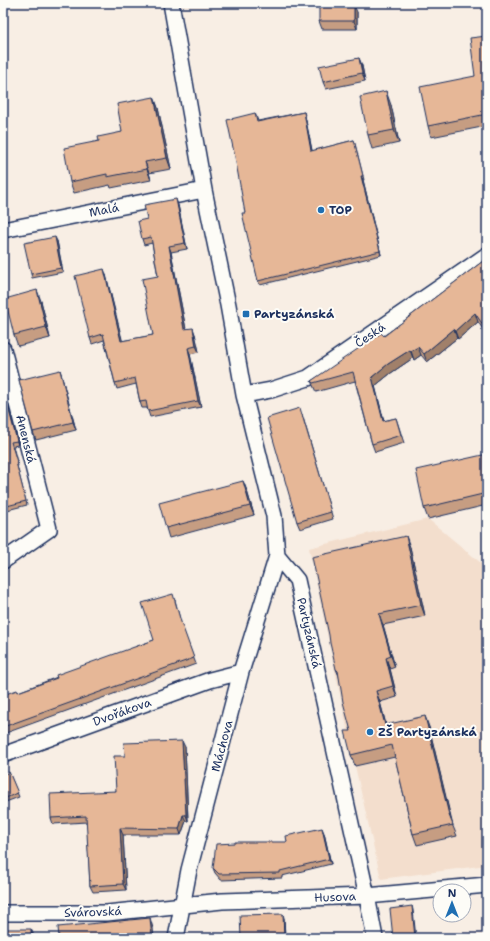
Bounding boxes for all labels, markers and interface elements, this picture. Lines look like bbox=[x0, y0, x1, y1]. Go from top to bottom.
street label: Malá bbox=[88, 199, 121, 221]
place label: TOP bbox=[329, 202, 352, 218]
marker: TOP bbox=[316, 205, 326, 215]
place label: Partyzánská bbox=[254, 306, 335, 322]
marker: Partyzánská bbox=[241, 309, 251, 319]
street label: Česká bbox=[352, 319, 389, 351]
street label: Anenská bbox=[12, 413, 40, 466]
street label: Partyzánská bbox=[293, 596, 325, 670]
street label: Dvořákova bbox=[91, 694, 154, 730]
street label: Máchova bbox=[207, 718, 237, 774]
place label: ZŠ Partyzánská bbox=[378, 724, 478, 740]
marker: ZŠ Partyzánská bbox=[365, 727, 375, 737]
north arrow bbox=[432, 883, 472, 923]
text: N bbox=[448, 886, 457, 901]
street label: Husova bbox=[314, 888, 357, 906]
street label: Svárovská bbox=[64, 903, 123, 921]

